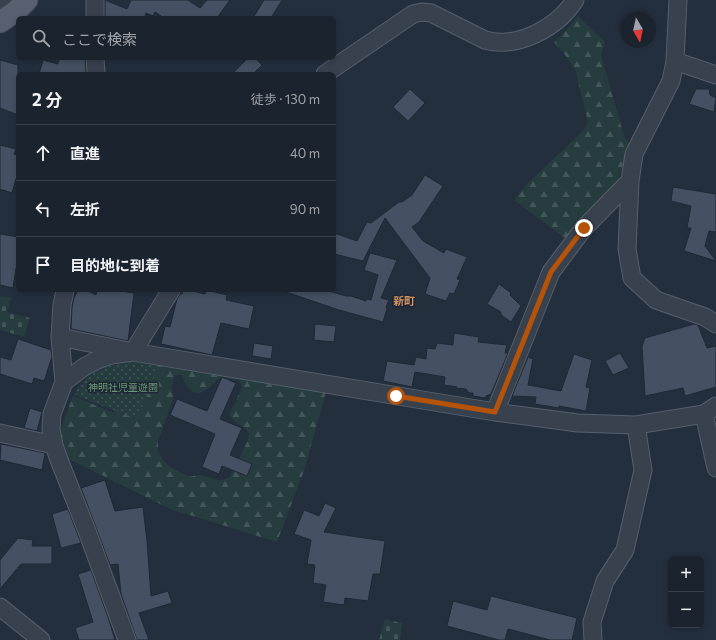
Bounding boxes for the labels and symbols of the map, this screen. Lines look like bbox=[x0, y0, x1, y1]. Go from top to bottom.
north arrow bbox=[620, 12, 656, 48]
route end bbox=[575, 219, 593, 237]
district label: 新町 bbox=[393, 294, 415, 307]
park label: 神明社児童遊園 bbox=[88, 381, 158, 393]
route start bbox=[387, 387, 405, 405]

